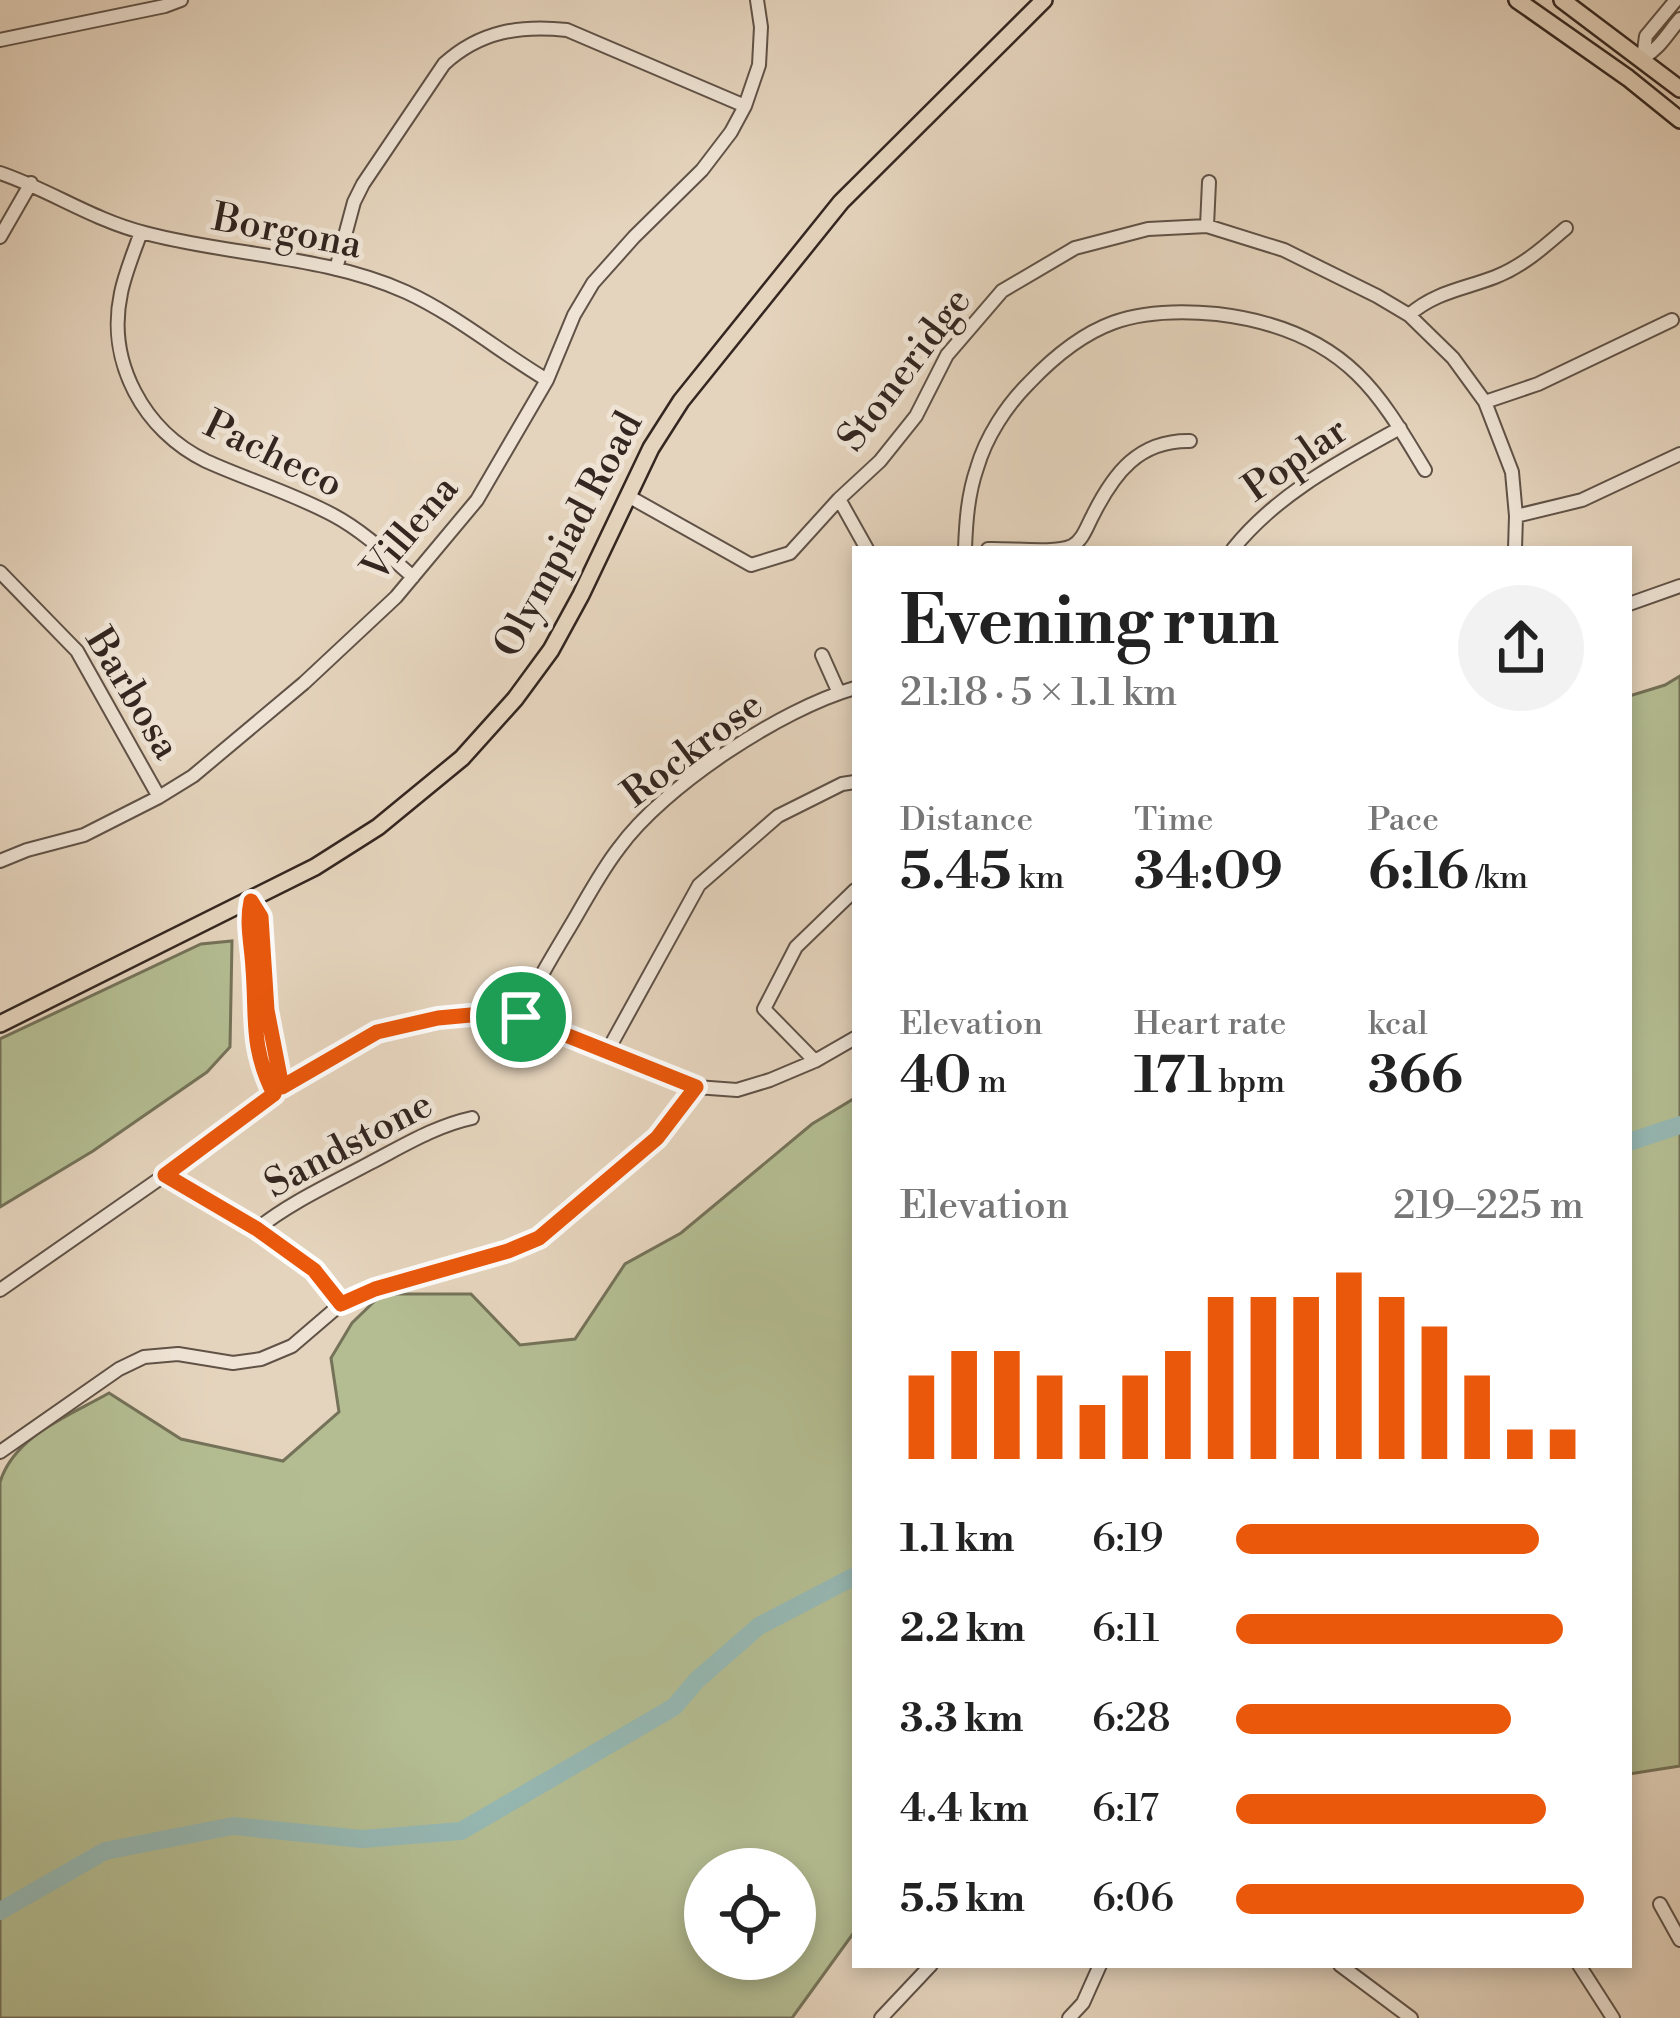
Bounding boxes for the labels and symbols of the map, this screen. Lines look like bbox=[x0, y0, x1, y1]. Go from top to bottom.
street label: Borgona bbox=[207, 193, 366, 271]
street label: Stoneridge bbox=[827, 278, 983, 462]
street label: Pacheco bbox=[196, 400, 350, 510]
street label: Olympiad Road bbox=[484, 404, 654, 666]
street label: Poplar bbox=[1234, 406, 1358, 514]
street label: Villena bbox=[352, 465, 470, 593]
street label: Barbosa bbox=[73, 619, 190, 769]
street label: Rockrose bbox=[613, 681, 773, 819]
pin bbox=[470, 966, 572, 1068]
street label: Sandstone bbox=[257, 1080, 441, 1210]

